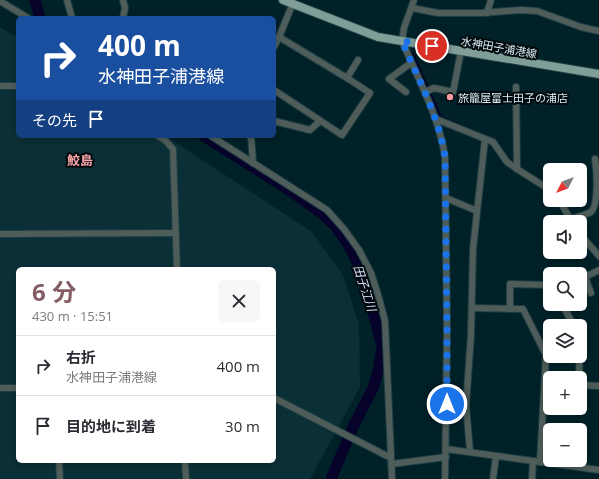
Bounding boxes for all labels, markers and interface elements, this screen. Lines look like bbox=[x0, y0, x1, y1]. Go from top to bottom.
text: 400 m bbox=[98, 26, 181, 64]
pin bbox=[415, 29, 449, 63]
icon: right bbox=[32, 32, 84, 84]
street label: 水神田子浦港線 bbox=[460, 33, 538, 61]
icon: arrive bbox=[421, 35, 443, 57]
text: 水神田子浦港線 bbox=[98, 64, 224, 88]
place label: 旅籠屋富士田子の浦店 bbox=[458, 90, 568, 105]
marker: 旅籠屋富士田子の浦店 bbox=[445, 92, 455, 102]
icon: arrive bbox=[85, 108, 107, 130]
text: その先 bbox=[32, 110, 77, 130]
district label: 鮫島 bbox=[67, 151, 93, 169]
north arrow bbox=[543, 163, 587, 207]
map controls bbox=[543, 163, 587, 467]
button: sound bbox=[543, 215, 587, 259]
water label: 田子江川 bbox=[349, 263, 381, 315]
button: search bbox=[543, 267, 587, 311]
text: 6 分 bbox=[32, 275, 76, 308]
button: close bbox=[218, 280, 260, 322]
text: 430 m · 15:51 bbox=[32, 307, 113, 325]
button: layers bbox=[543, 319, 587, 363]
text: 右折 bbox=[66, 347, 96, 367]
icon: right bbox=[32, 355, 54, 377]
text: 400 m bbox=[216, 356, 260, 376]
text: 水神田子浦港線 bbox=[66, 368, 157, 386]
button: + bbox=[543, 371, 587, 415]
position arrow bbox=[426, 383, 468, 425]
icon: arrive bbox=[32, 415, 54, 437]
text: 目的地に到着 bbox=[66, 416, 156, 436]
text: 30 m bbox=[225, 416, 260, 436]
button: − bbox=[543, 423, 587, 467]

